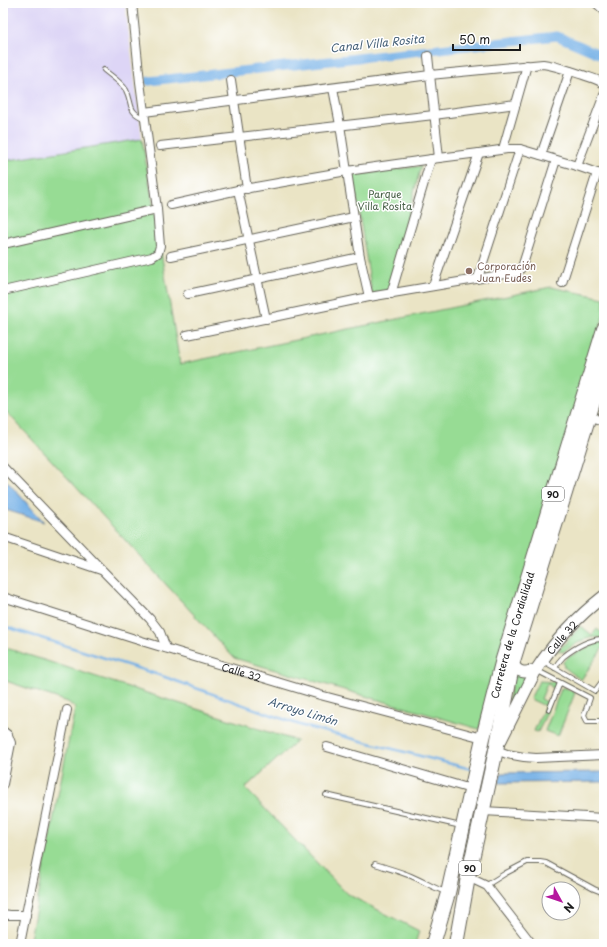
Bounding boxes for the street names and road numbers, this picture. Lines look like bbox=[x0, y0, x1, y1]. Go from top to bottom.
road number: 90 bbox=[542, 487, 564, 501]
street label: Carretera de la Cordialidad bbox=[486, 570, 537, 700]
street label: Calle 32 bbox=[542, 616, 580, 657]
street label: Calle 32 bbox=[220, 658, 263, 684]
road number: 90 bbox=[459, 861, 481, 875]

